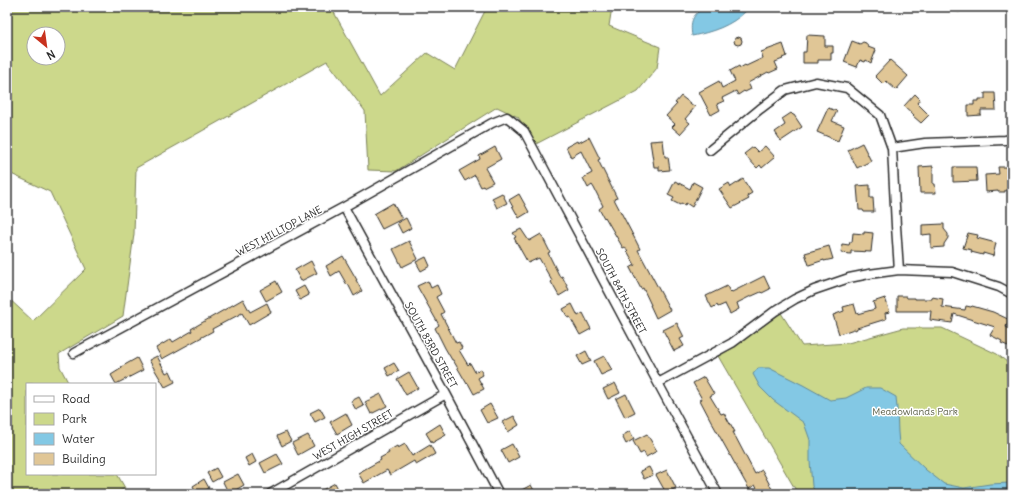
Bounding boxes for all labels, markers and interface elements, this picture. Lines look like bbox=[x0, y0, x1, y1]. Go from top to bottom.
north arrow bbox=[26, 26, 66, 66]
text: N bbox=[44, 47, 58, 63]
street label: WEST HILLTOP LANE bbox=[234, 203, 324, 259]
street label: SOUTH 84TH STREET bbox=[593, 246, 649, 336]
street label: SOUTH 83RD STREET bbox=[402, 300, 460, 390]
legend bbox=[26, 383, 156, 475]
text: Road bbox=[62, 391, 90, 406]
park label: Meadowlands Park bbox=[872, 405, 958, 418]
street label: WEST HIGH STREET bbox=[311, 407, 395, 463]
text: Park bbox=[62, 411, 87, 426]
text: Water bbox=[62, 431, 95, 446]
text: Building bbox=[62, 451, 106, 466]

